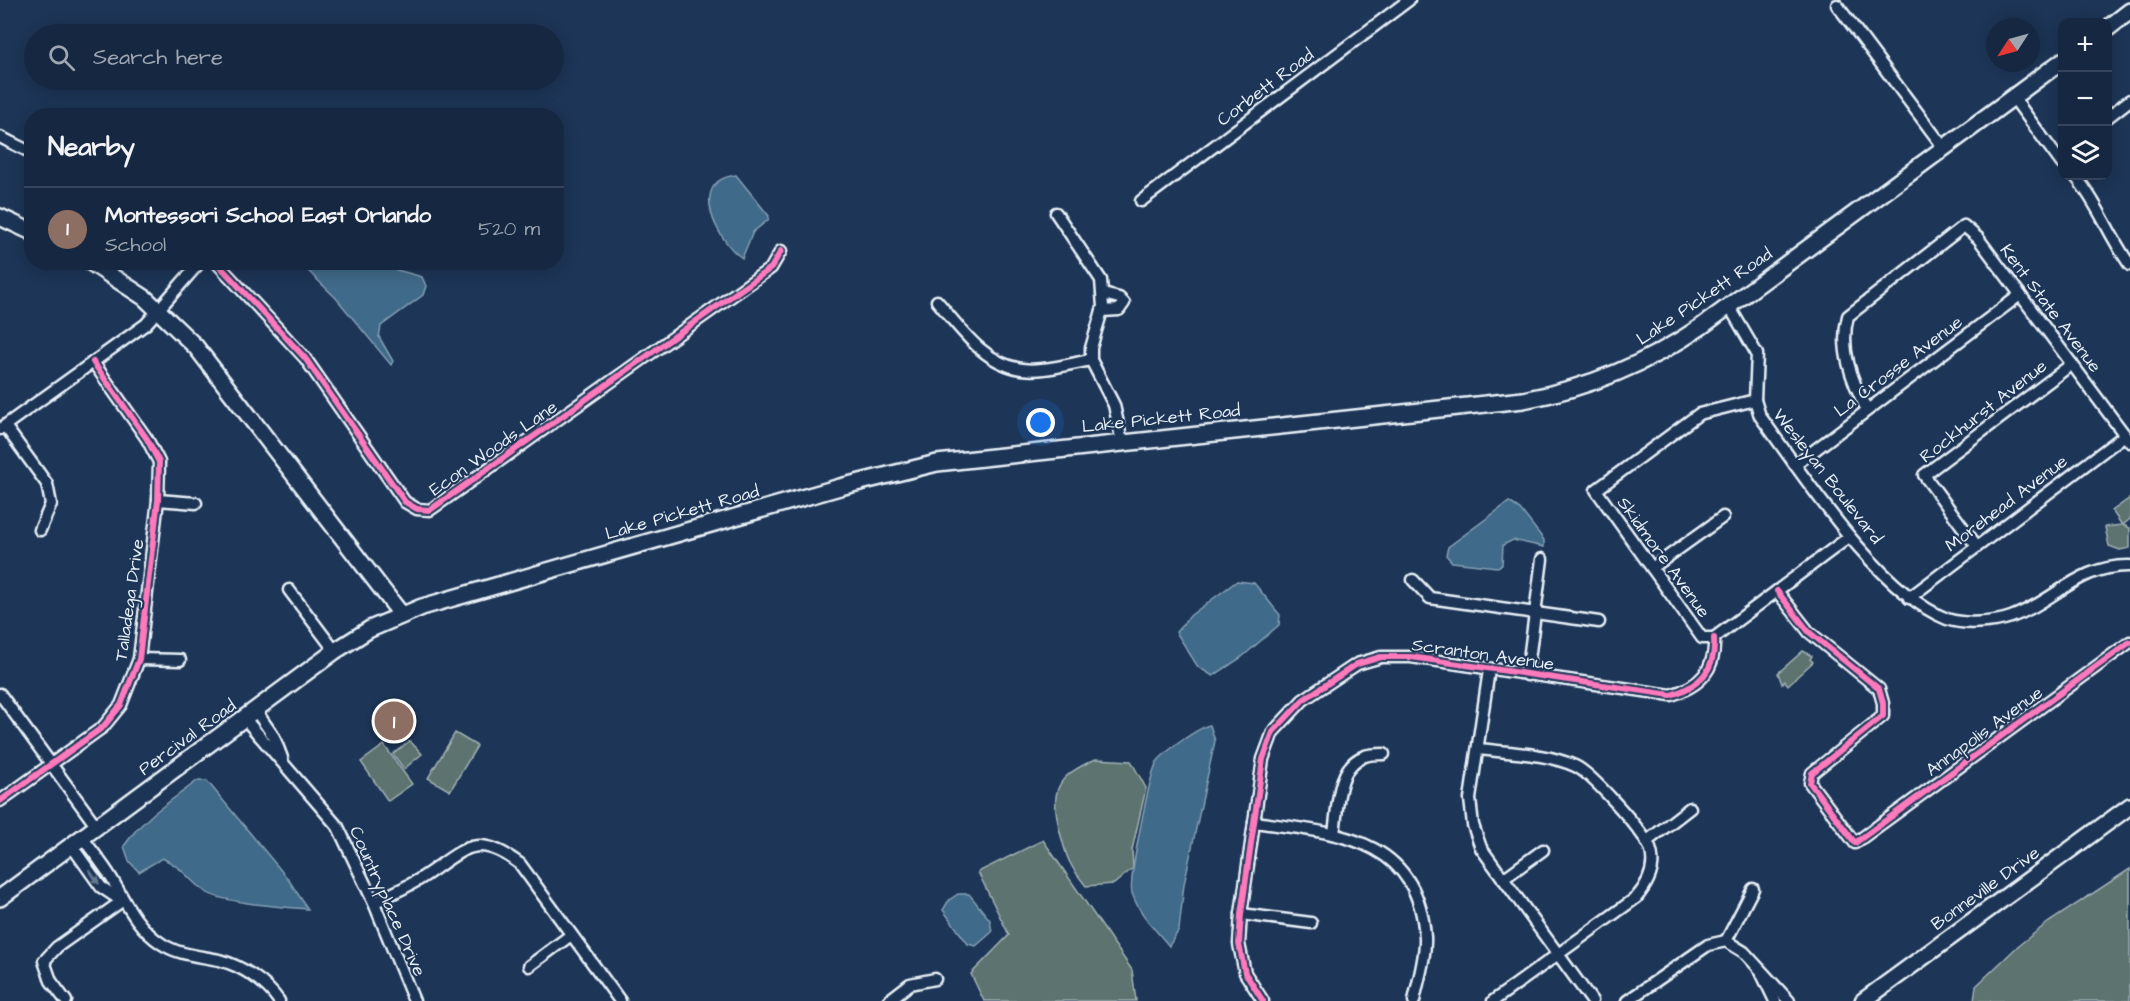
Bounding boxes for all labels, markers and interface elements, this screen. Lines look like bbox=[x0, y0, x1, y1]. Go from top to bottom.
north arrow bbox=[1986, 18, 2040, 72]
map controls bbox=[2058, 18, 2112, 180]
button: + bbox=[2058, 18, 2112, 72]
search box bbox=[24, 24, 564, 90]
icon: search bbox=[45, 41, 78, 74]
text: Search here bbox=[93, 42, 223, 73]
street label: Corbett Road bbox=[1212, 43, 1319, 132]
button: − bbox=[2058, 72, 2112, 126]
button: layers bbox=[2058, 126, 2112, 180]
text: Nearby bbox=[48, 129, 135, 165]
text: Montessori School East Orlando bbox=[105, 200, 431, 231]
text: 1 bbox=[66, 215, 69, 243]
text: 520 m bbox=[478, 215, 540, 243]
text: School bbox=[105, 231, 166, 259]
street label: Kent State Avenue bbox=[1994, 239, 2107, 378]
street label: Lake Pickett Road bbox=[1631, 242, 1777, 351]
street label: La Crosse Avenue bbox=[1829, 310, 1968, 423]
street label: Rockhurst Avenue bbox=[1914, 354, 2052, 469]
street label: Econ Woods Lane bbox=[424, 395, 563, 502]
street label: Lake Pickett Road bbox=[1081, 398, 1241, 439]
street label: Wesleyan Boulevard bbox=[1766, 403, 1888, 550]
your location bbox=[1026, 408, 1055, 437]
street label: Morehead Avenue bbox=[1940, 449, 2073, 558]
street label: Lake Pickett Road bbox=[602, 479, 762, 546]
street label: Skidmore Avenue bbox=[1611, 492, 1716, 623]
street label: Talladega Drive bbox=[109, 537, 151, 663]
street label: Scranton Avenue bbox=[1410, 632, 1556, 677]
street label: Annapolis Avenue bbox=[1921, 680, 2048, 782]
street label: Percival Road bbox=[133, 693, 241, 781]
pin: 1 bbox=[374, 698, 414, 744]
street label: Countryplace Drive bbox=[342, 822, 432, 981]
street label: Bonneville Drive bbox=[1926, 840, 2045, 936]
one-way arrow bbox=[87, 869, 99, 884]

